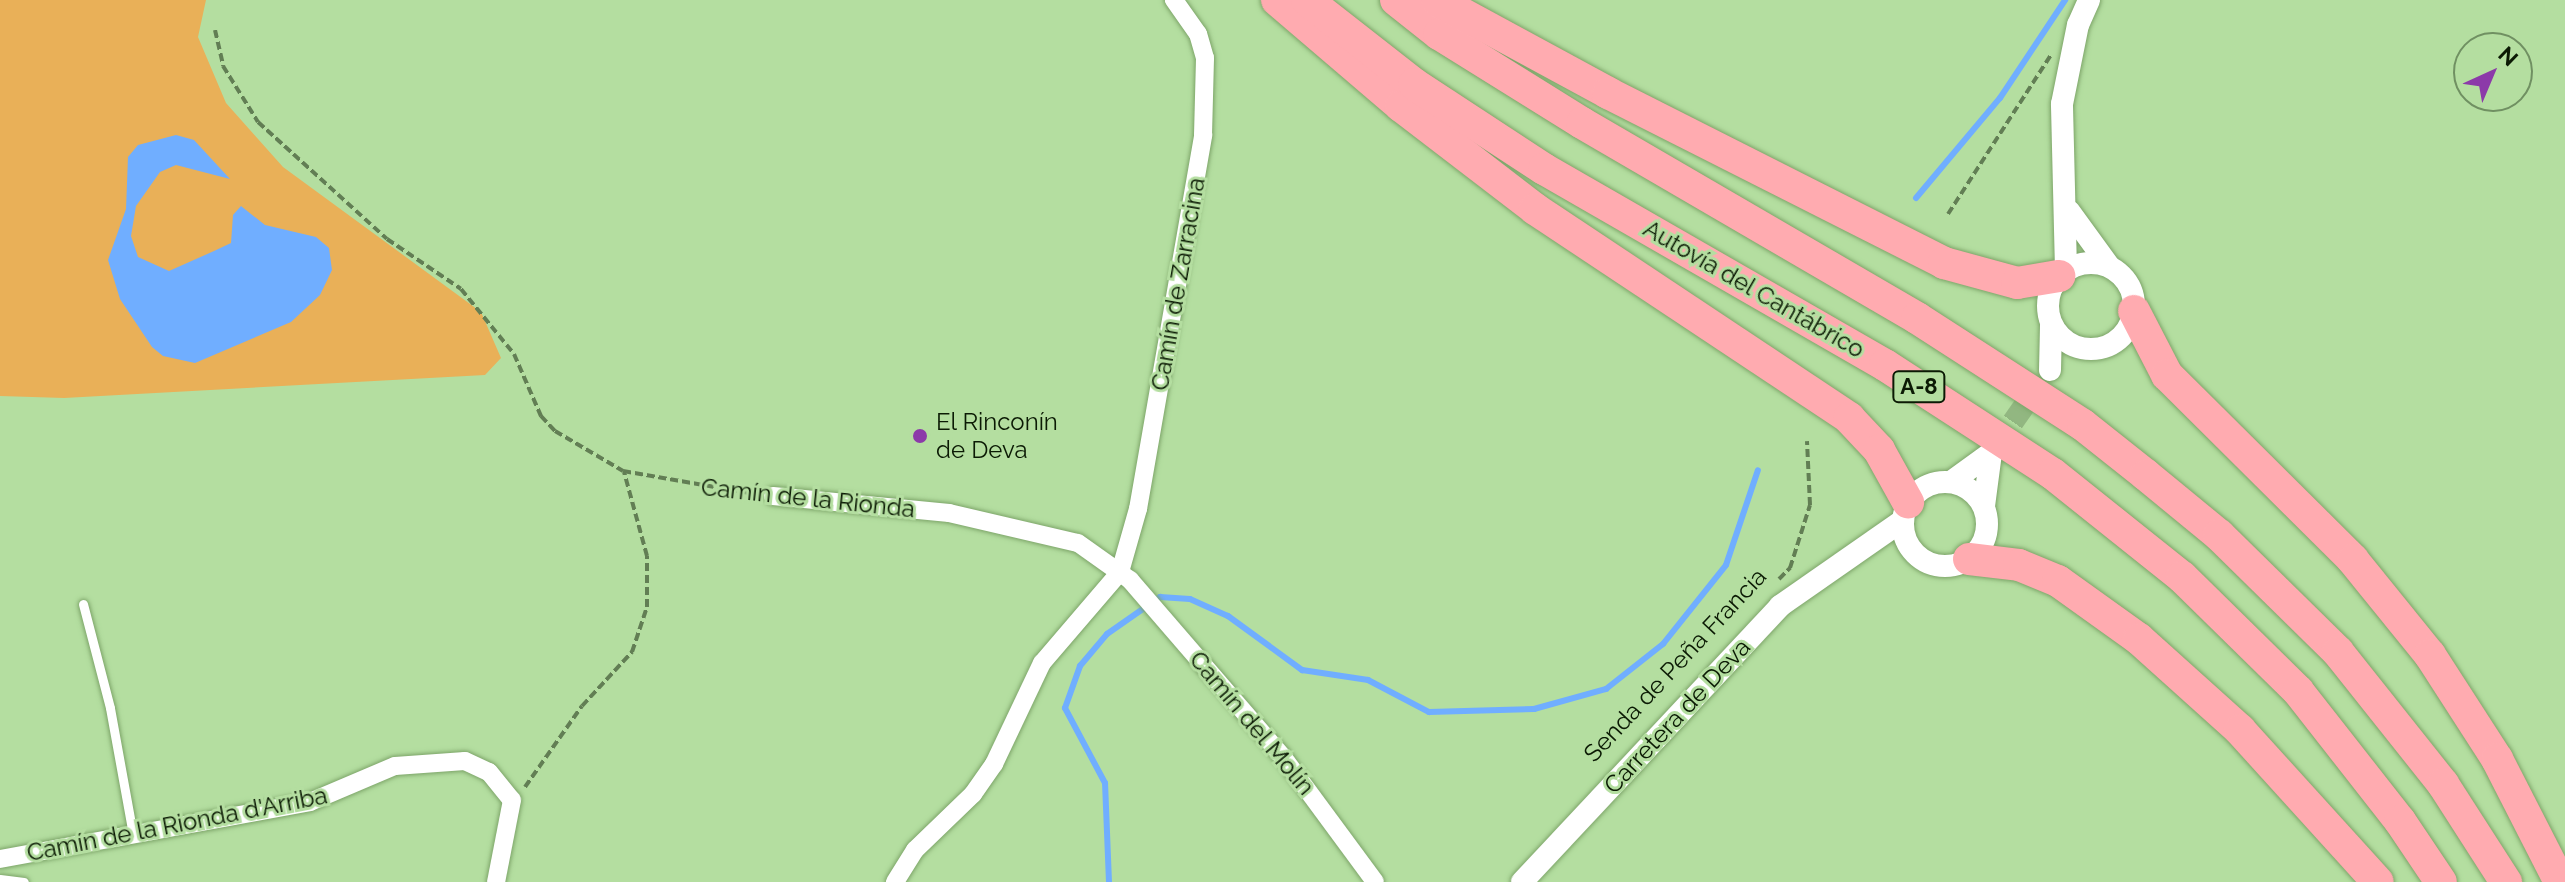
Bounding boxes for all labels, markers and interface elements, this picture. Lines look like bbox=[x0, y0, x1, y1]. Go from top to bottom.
north arrow bbox=[2453, 32, 2533, 112]
text: N bbox=[2493, 41, 2523, 71]
street label: Camín de Zarracina bbox=[1145, 175, 1211, 393]
street label: Autovía del Cantábrico bbox=[1638, 214, 1870, 364]
road number: A-8 bbox=[1891, 369, 1947, 405]
place label: El Rinconín de Deva bbox=[936, 408, 1059, 464]
marker: El Rinconín de Deva bbox=[911, 427, 929, 445]
street label: Camín de la Rionda bbox=[700, 472, 916, 524]
street label: Senda de Peña Francia bbox=[1578, 562, 1772, 768]
street label: Carretera de Deva bbox=[1598, 633, 1756, 799]
street label: Camín del Molín bbox=[1183, 645, 1321, 801]
street label: Camín de la Rionda d'Arriba bbox=[24, 781, 330, 867]

